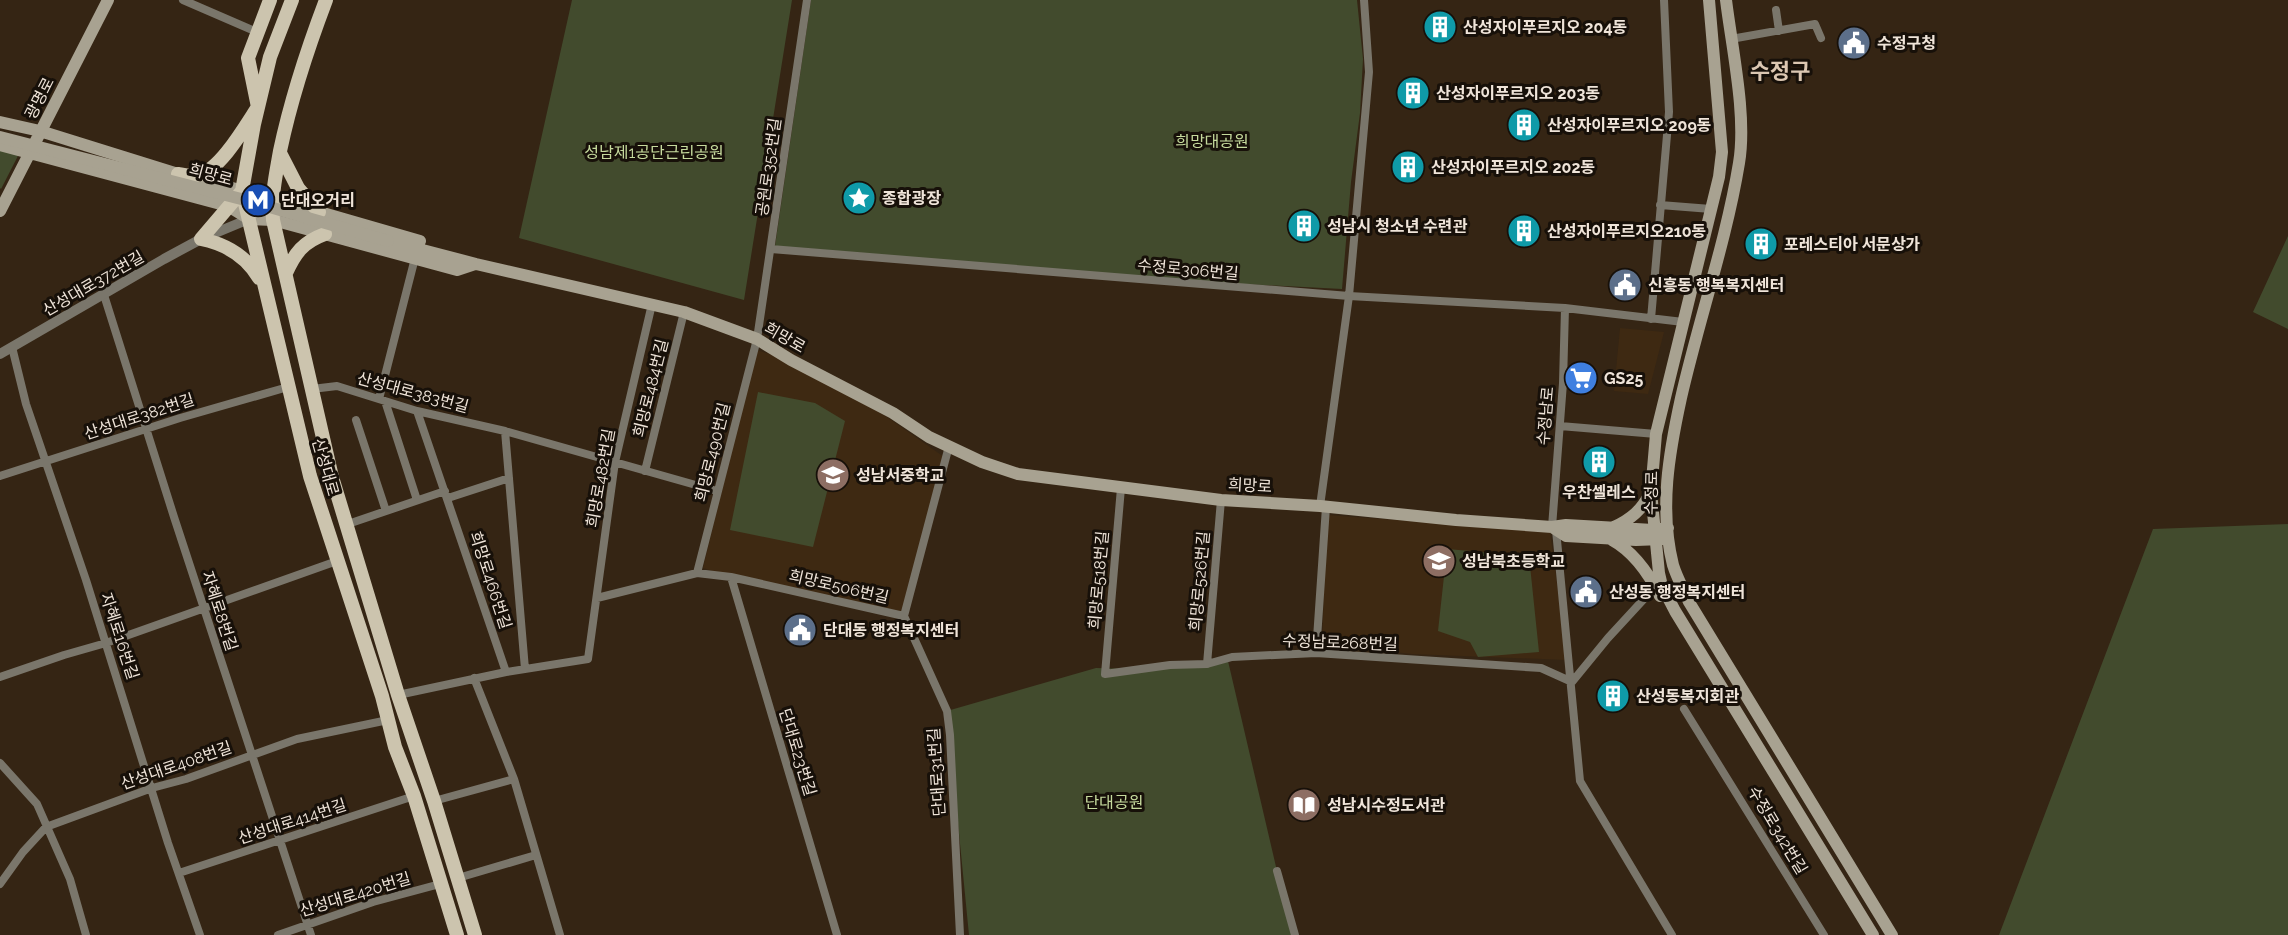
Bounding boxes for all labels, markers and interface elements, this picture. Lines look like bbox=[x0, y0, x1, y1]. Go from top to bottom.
building icon: 산성자이푸르지오 204동 bbox=[1422, 9, 1458, 45]
place label: 산성자이푸르지오 204동 bbox=[1463, 18, 1627, 37]
public building icon: 수정구청 bbox=[1836, 25, 1872, 61]
place label: 수정구청 bbox=[1877, 34, 1936, 53]
district label: 수정구 bbox=[1750, 58, 1810, 84]
street label: 광명로 bbox=[21, 74, 58, 122]
building icon: 산성자이푸르지오 203동 bbox=[1395, 75, 1431, 111]
place label: 산성자이푸르지오 203동 bbox=[1436, 84, 1600, 103]
building icon: 산성자이푸르지오 209동 bbox=[1506, 107, 1542, 143]
place label: 산성자이푸르지오 209동 bbox=[1547, 116, 1712, 135]
street label: 공원로352번길 bbox=[752, 117, 785, 218]
park label: 희망대공원 bbox=[1175, 132, 1249, 151]
park label: 성남제1공단근린공원 bbox=[584, 143, 724, 162]
building icon: 산성자이푸르지오 202동 bbox=[1390, 149, 1426, 185]
place label: 산성자이푸르지오 202동 bbox=[1431, 158, 1595, 177]
street label: 희망로 bbox=[187, 160, 235, 189]
place icon: 종합광장 bbox=[841, 180, 877, 216]
metro station icon: 단대오거리 bbox=[240, 182, 276, 218]
place label: 종합광장 bbox=[882, 189, 941, 208]
place label: 단대오거리 bbox=[281, 191, 355, 210]
building icon: 성남시 청소년 수련관 bbox=[1286, 208, 1322, 244]
building icon: 산성자이푸르지오210동 bbox=[1506, 213, 1542, 249]
place label: 성남시 청소년 수련관 bbox=[1327, 217, 1467, 236]
place label: 산성자이푸르지오210동 bbox=[1547, 222, 1706, 241]
building icon: 포레스티아 서문상가 bbox=[1743, 226, 1779, 262]
place label: 포레스티아 서문상가 bbox=[1784, 235, 1921, 254]
street label: 산성대로372번길 bbox=[39, 247, 147, 320]
street label: 수정로306번길 bbox=[1137, 256, 1239, 283]
public building icon: 신흥동 행복복지센터 bbox=[1607, 267, 1643, 303]
place label: 신흥동 행복복지센터 bbox=[1648, 276, 1784, 295]
street label: 희망로 bbox=[761, 318, 809, 357]
street label: 희망로484번길 bbox=[629, 337, 672, 439]
supermarket icon: GS25 bbox=[1563, 360, 1599, 396]
street label: 산성대로383번길 bbox=[355, 368, 471, 417]
place label: GS25 bbox=[1604, 369, 1643, 388]
street label: 수정남로 bbox=[1533, 386, 1558, 446]
street label: 산성대로382번길 bbox=[82, 390, 197, 443]
street label: 희망로490번길 bbox=[691, 401, 734, 504]
street label: 희망로482번길 bbox=[582, 427, 619, 529]
street label: 산성대로 bbox=[308, 436, 343, 498]
building icon: 우찬셀레스 bbox=[1581, 444, 1617, 480]
school or university icon: 성남서중학교 bbox=[815, 457, 851, 493]
place label: 성남서중학교 bbox=[856, 466, 945, 485]
street label: 수정로 bbox=[1642, 470, 1661, 515]
street label: 희망로 bbox=[1227, 475, 1273, 496]
place label: 우찬셀레스 bbox=[1562, 483, 1636, 502]
street label: 희망로466번길 bbox=[466, 529, 515, 631]
street label: 희망로518번길 bbox=[1085, 530, 1112, 630]
street label: 희망로526번길 bbox=[1186, 530, 1213, 632]
school or university icon: 성남북초등학교 bbox=[1421, 543, 1457, 579]
place label: 성남북초등학교 bbox=[1462, 552, 1565, 571]
street label: 희망로506번길 bbox=[787, 566, 891, 607]
street label: 자혜로8번길 bbox=[198, 569, 241, 654]
public building icon: 산성동 행정복지센터 bbox=[1568, 574, 1604, 610]
place label: 산성동 행정복지센터 bbox=[1609, 583, 1745, 602]
street label: 자혜로16번길 bbox=[97, 590, 142, 682]
public building icon: 단대동 행정복지센터 bbox=[782, 612, 818, 648]
place label: 단대동 행정복지센터 bbox=[823, 621, 959, 640]
street label: 수정남로268번길 bbox=[1282, 631, 1398, 654]
building icon: 산성동복지회관 bbox=[1595, 678, 1631, 714]
place label: 산성동복지회관 bbox=[1636, 687, 1739, 706]
street label: 단대로23번길 bbox=[775, 706, 820, 798]
street label: 단대로31번길 bbox=[924, 727, 949, 817]
street label: 산성대로408번길 bbox=[118, 738, 234, 793]
street label: 수정로342번길 bbox=[1744, 783, 1811, 878]
library icon: 성남시수정도서관 bbox=[1286, 787, 1322, 823]
park label: 단대공원 bbox=[1085, 793, 1143, 812]
street label: 산성대로414번길 bbox=[236, 795, 349, 848]
place label: 성남시수정도서관 bbox=[1327, 796, 1445, 815]
street label: 산성대로420번길 bbox=[297, 869, 413, 920]

